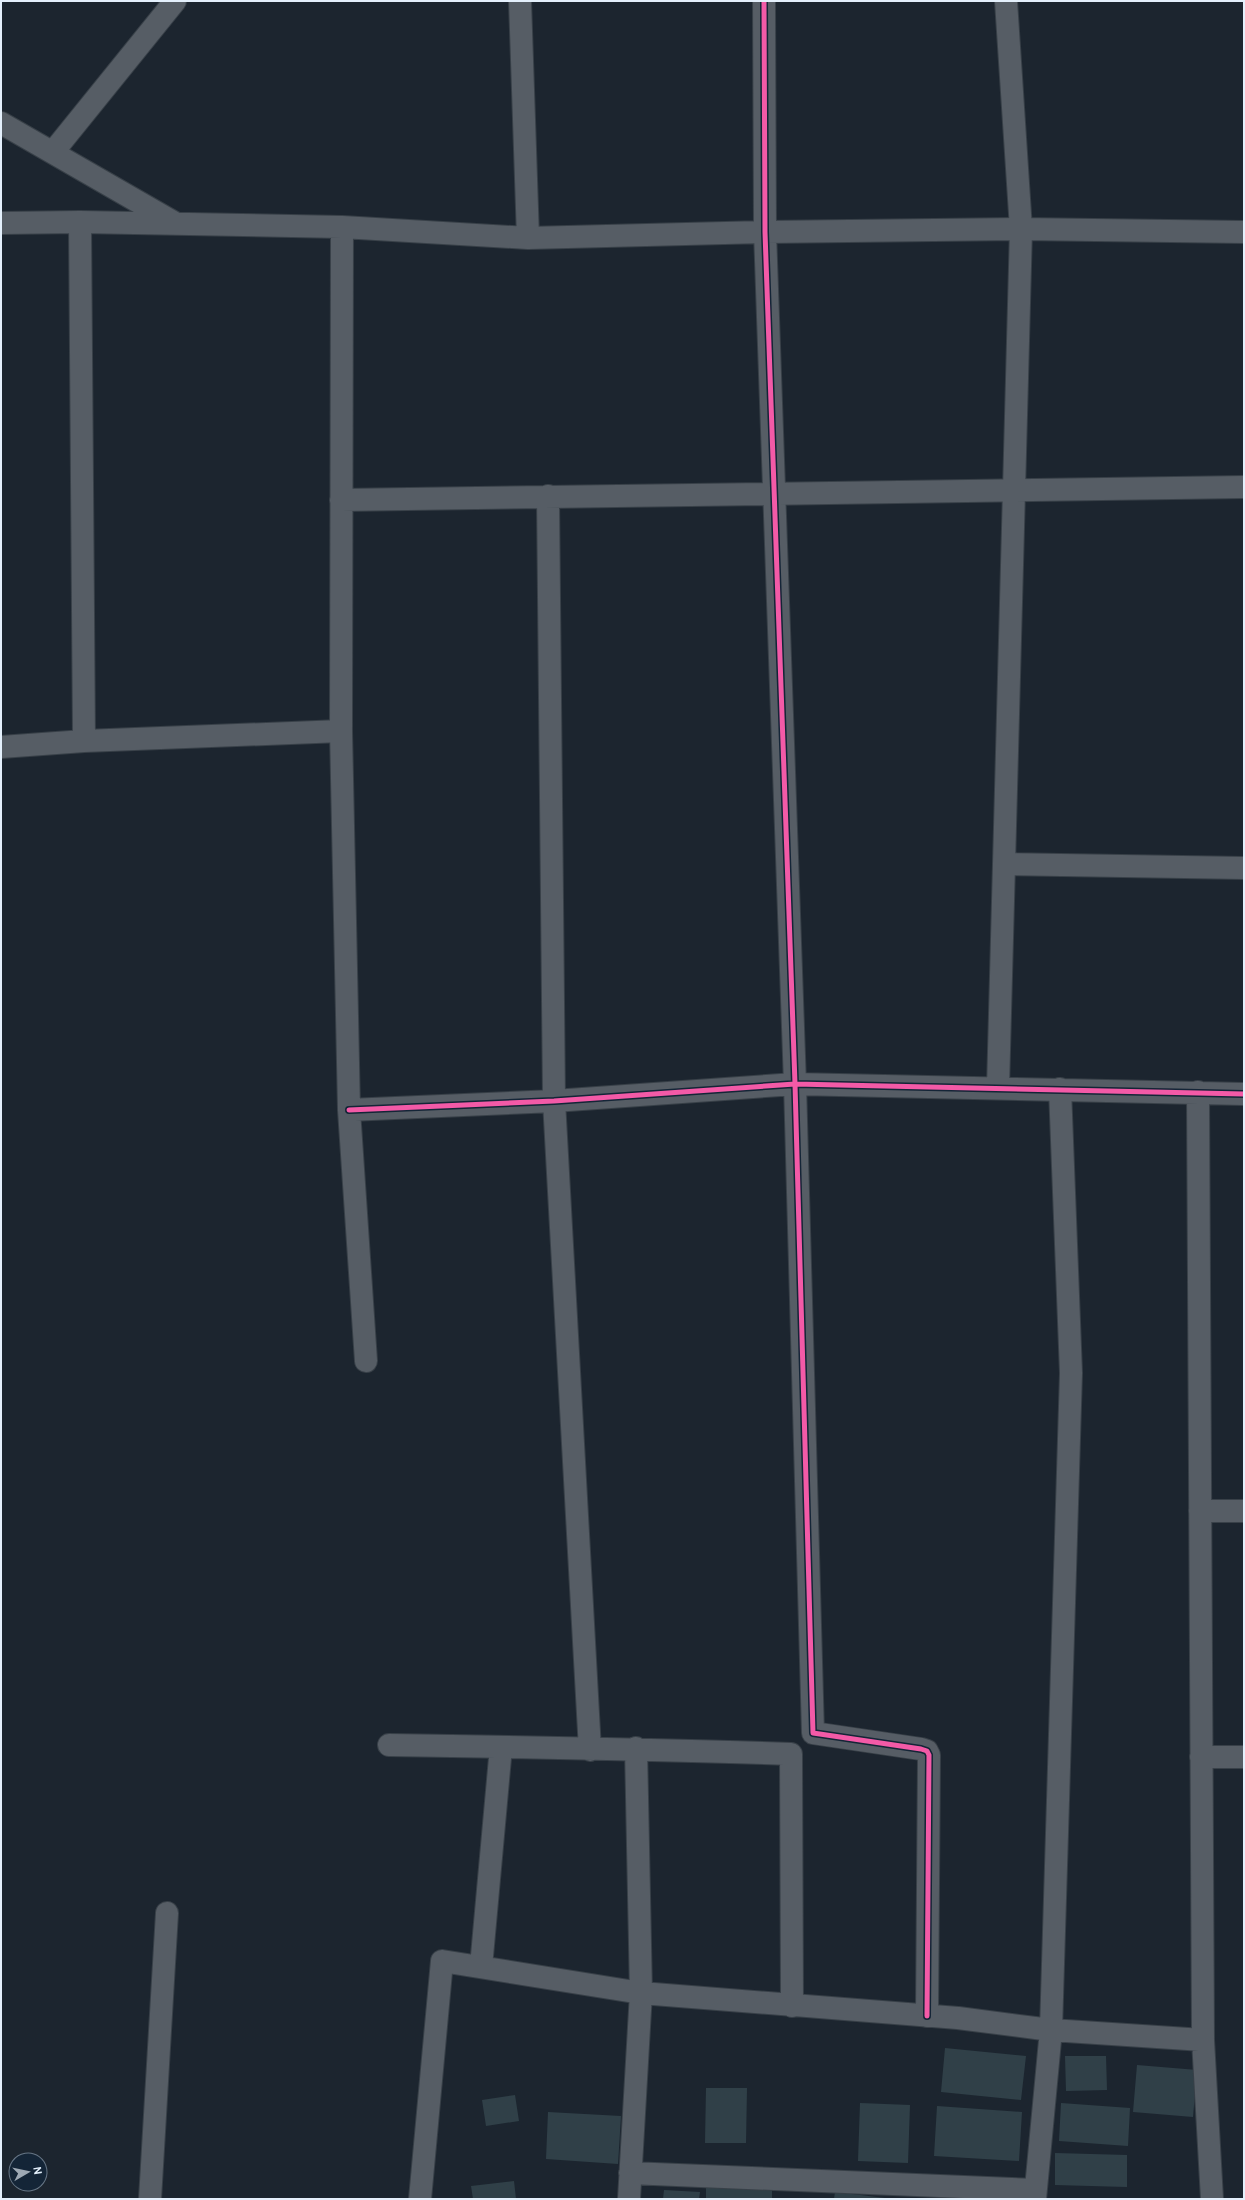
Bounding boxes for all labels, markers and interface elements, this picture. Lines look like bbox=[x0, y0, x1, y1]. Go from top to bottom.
north arrow bbox=[8, 2152, 48, 2192]
text: N bbox=[29, 2166, 44, 2176]

